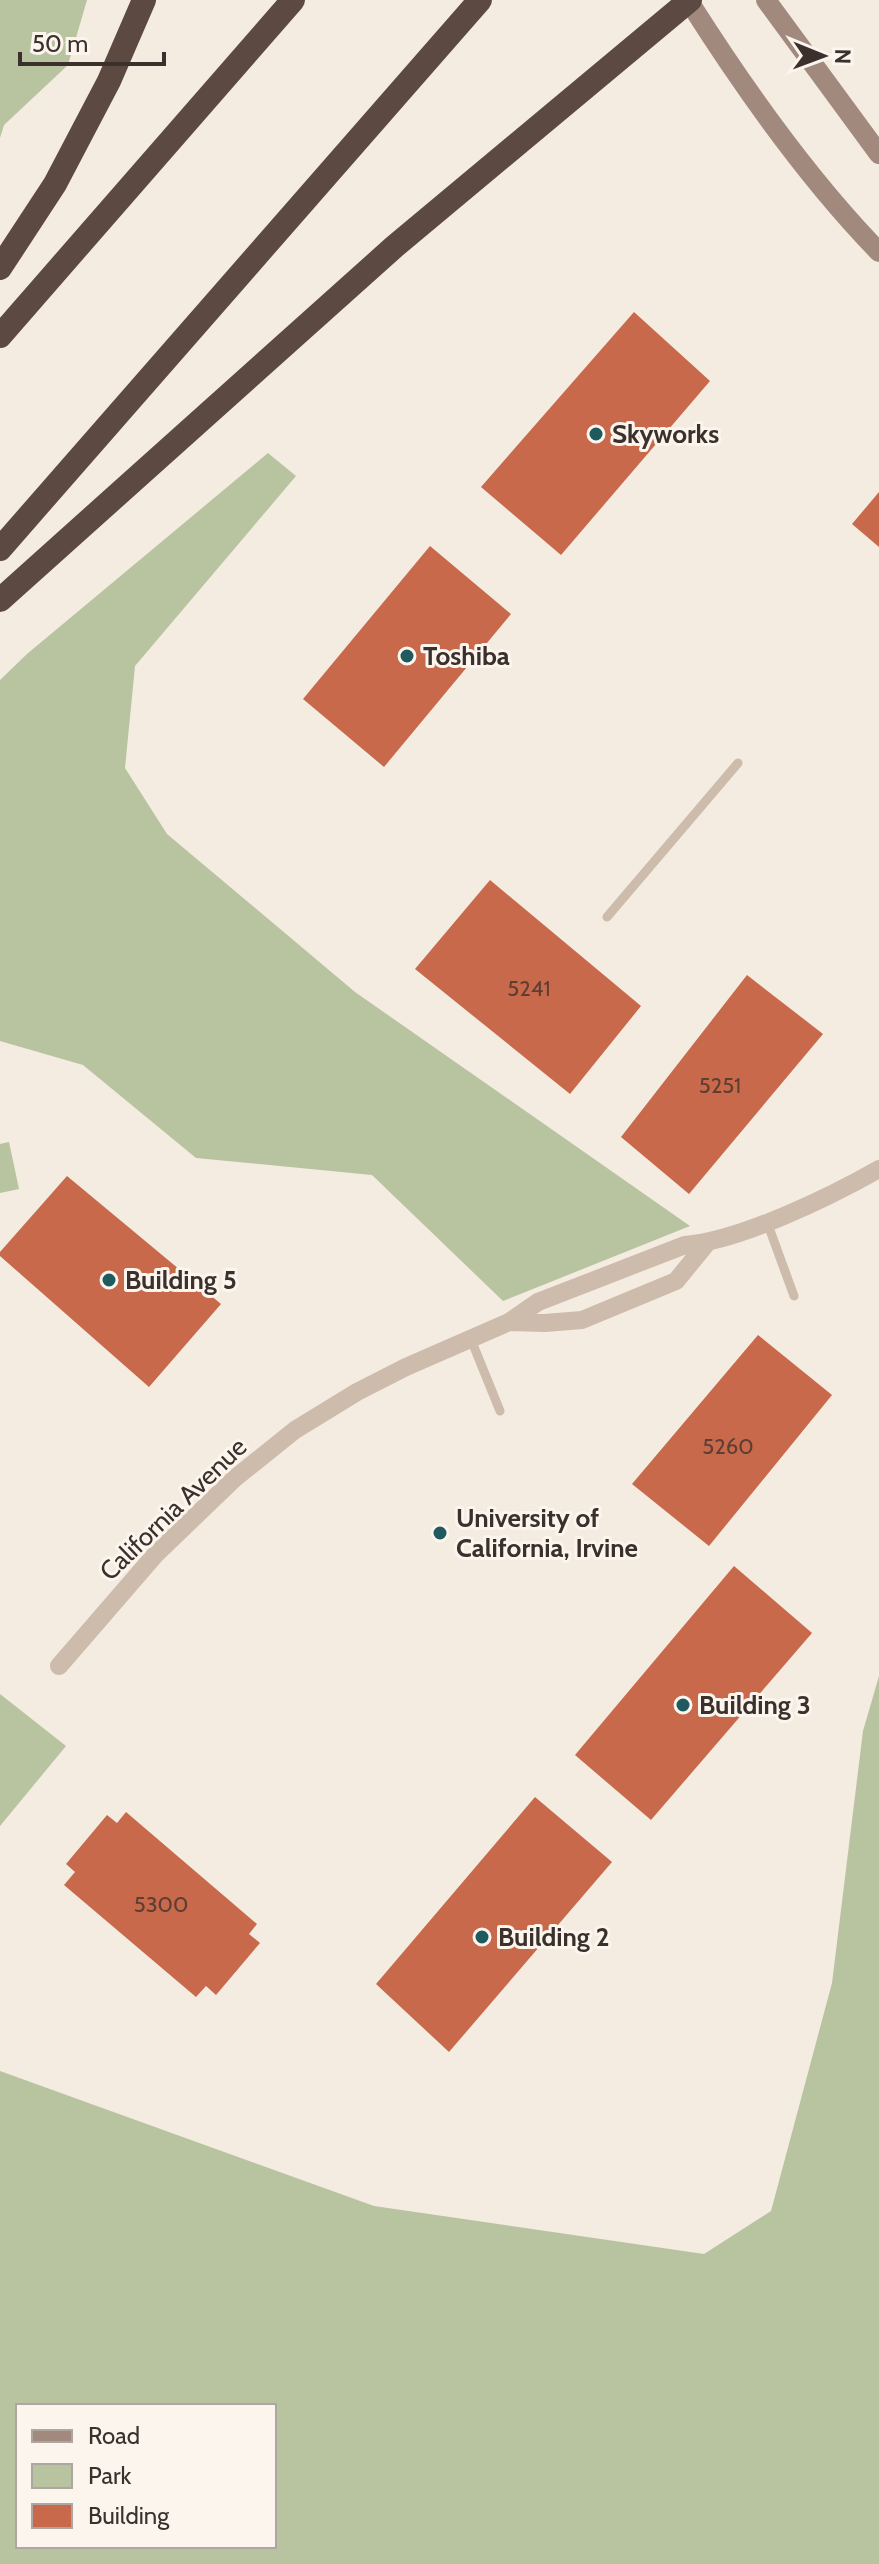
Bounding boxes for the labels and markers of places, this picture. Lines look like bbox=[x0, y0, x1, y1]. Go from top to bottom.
place label: Skyworks bbox=[612, 418, 719, 450]
marker: Skyworks bbox=[587, 425, 605, 443]
place label: Toshiba bbox=[423, 640, 510, 672]
marker: Toshiba bbox=[398, 647, 416, 665]
place label: Building 5 bbox=[125, 1264, 237, 1296]
marker: Building 5 bbox=[100, 1271, 118, 1289]
place label: University of California, Irvine bbox=[456, 1502, 638, 1564]
marker: University of California, Irvine bbox=[431, 1524, 449, 1542]
place label: Building 3 bbox=[699, 1689, 811, 1721]
marker: Building 3 bbox=[674, 1696, 692, 1714]
place label: Building 2 bbox=[498, 1921, 610, 1953]
marker: Building 2 bbox=[473, 1928, 491, 1946]

